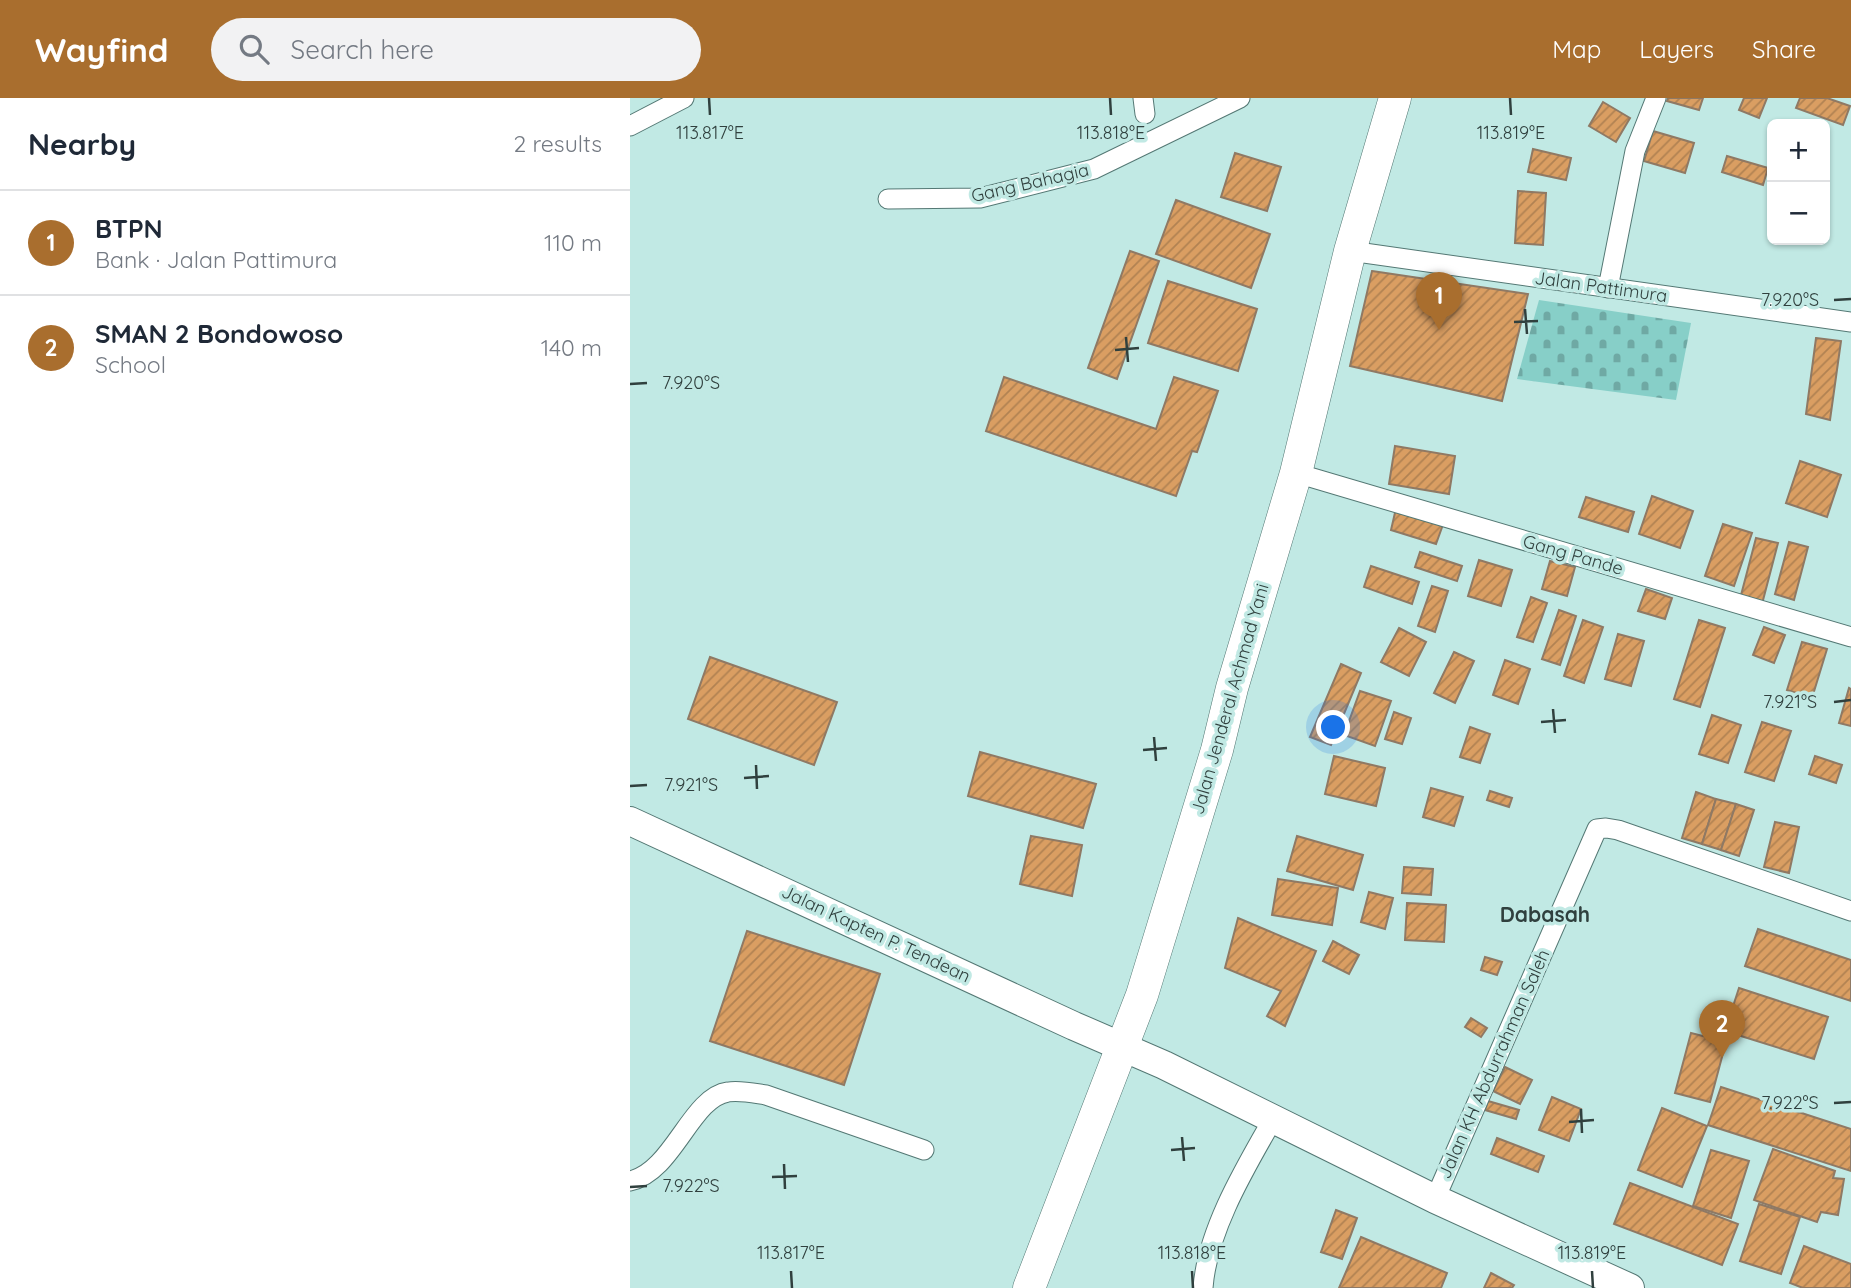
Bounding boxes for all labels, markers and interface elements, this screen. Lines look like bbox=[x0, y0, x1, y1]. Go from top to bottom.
search box bbox=[211, 18, 701, 81]
text: Wayfind bbox=[35, 29, 169, 70]
icon: search bbox=[235, 30, 273, 68]
text: Search here bbox=[291, 33, 434, 66]
text: Map bbox=[1552, 34, 1601, 64]
text: Layers bbox=[1639, 34, 1714, 64]
text: Share bbox=[1752, 34, 1816, 64]
map controls bbox=[1767, 119, 1830, 245]
button: + bbox=[1767, 119, 1830, 182]
text: 113.817°E bbox=[676, 121, 744, 144]
text: 113.818°E bbox=[1077, 121, 1145, 144]
text: 113.819°E bbox=[1477, 121, 1545, 144]
text: Nearby bbox=[28, 125, 136, 163]
text: 2 results bbox=[513, 129, 602, 158]
street label: Gang Bahagia bbox=[969, 158, 1091, 207]
button: − bbox=[1767, 182, 1830, 245]
text: BTPN bbox=[95, 212, 163, 245]
text: 1 bbox=[47, 228, 55, 257]
text: 110 m bbox=[544, 228, 602, 257]
text: Bank · Jalan Pattimura bbox=[95, 245, 337, 274]
street label: Jalan Pattimura bbox=[1533, 266, 1669, 307]
pin: 1 bbox=[1416, 272, 1462, 330]
text: 7.920°S bbox=[1761, 288, 1819, 311]
text: SMAN 2 Bondowoso bbox=[95, 317, 343, 350]
text: 2 bbox=[44, 333, 58, 362]
text: 140 m bbox=[541, 333, 602, 362]
text: School bbox=[95, 350, 166, 379]
text: 7.920°S bbox=[662, 371, 720, 394]
street label: Gang Pande bbox=[1520, 529, 1626, 580]
street label: Jalan Jenderal Achmad Yani bbox=[1186, 581, 1274, 817]
text: 7.921°S bbox=[1763, 690, 1817, 713]
your location bbox=[1316, 710, 1350, 744]
text: 7.921°S bbox=[664, 773, 718, 796]
street label: Jalan Kapten P. Tendean bbox=[778, 880, 974, 987]
district label: Dabasah bbox=[1500, 901, 1590, 927]
street label: Jalan KH Abdurrahman Saleh bbox=[1433, 946, 1555, 1182]
pin: 2 bbox=[1699, 1000, 1745, 1058]
text: 7.922°S bbox=[1761, 1091, 1819, 1114]
text: 7.922°S bbox=[662, 1174, 720, 1197]
text: 113.817°E bbox=[757, 1241, 825, 1264]
text: 113.818°E bbox=[1158, 1241, 1226, 1264]
text: 113.819°E bbox=[1558, 1241, 1626, 1264]

